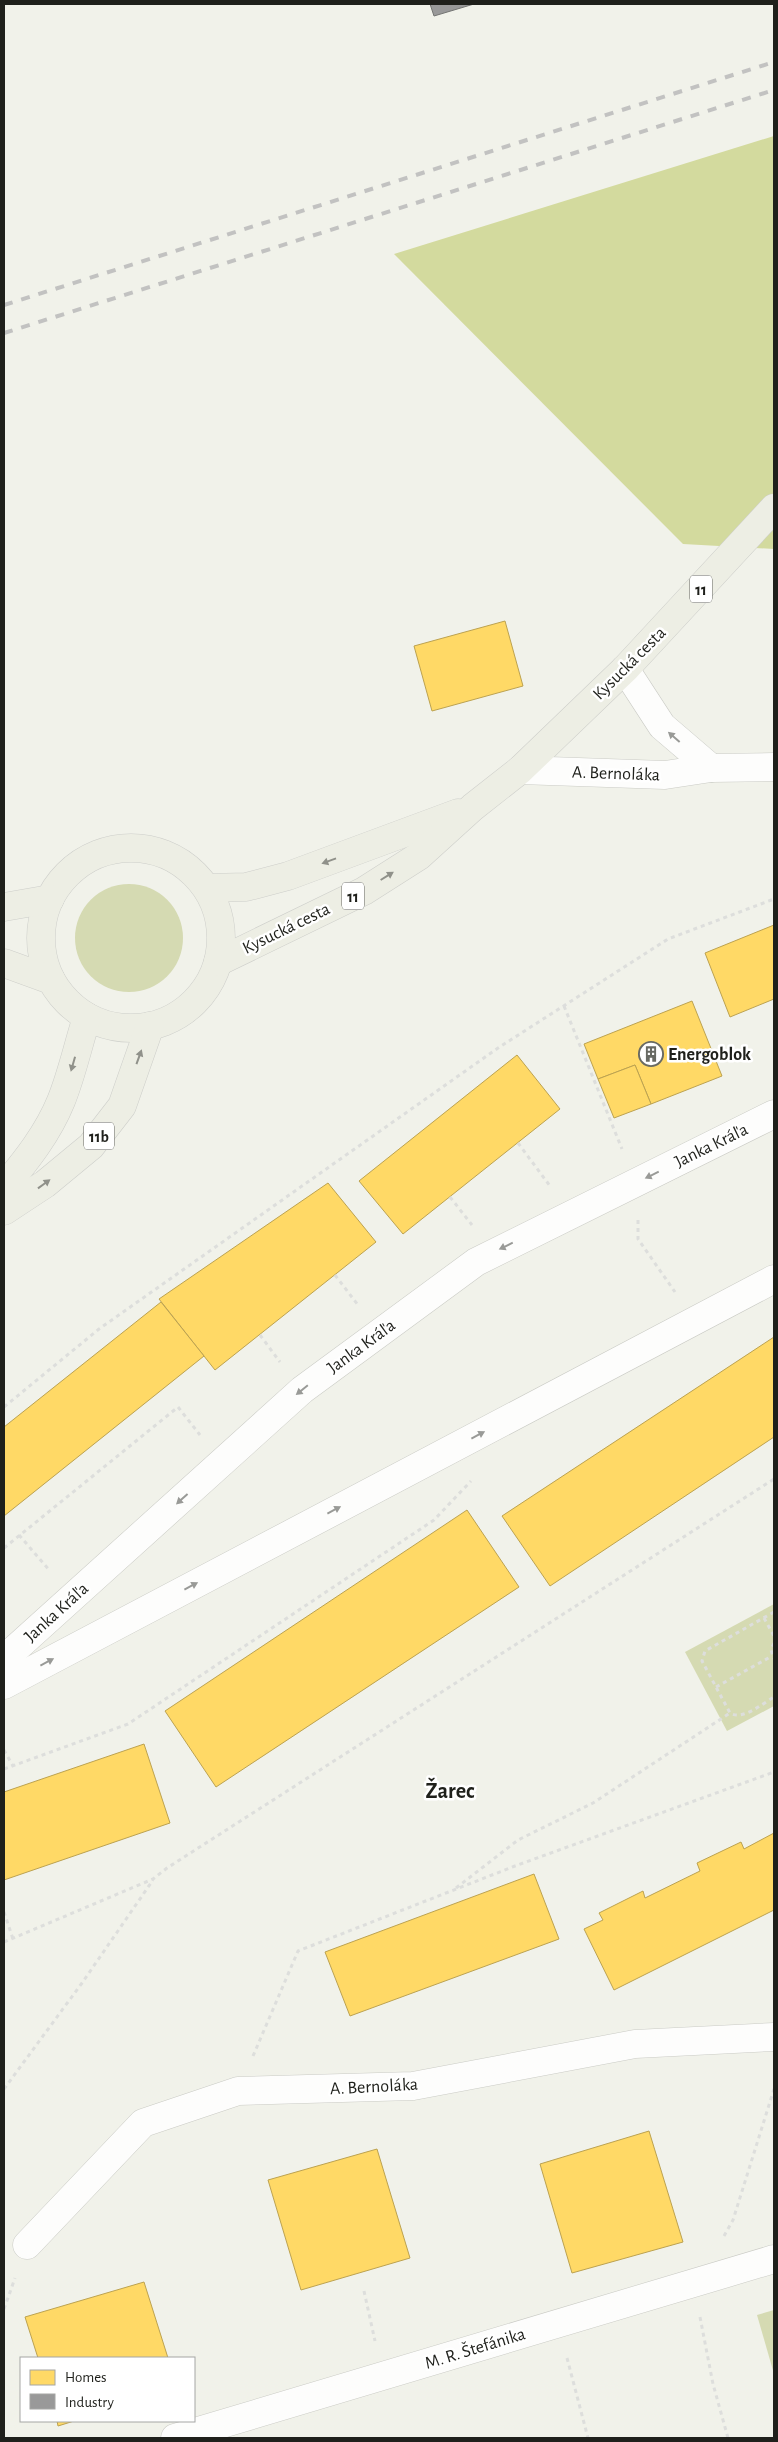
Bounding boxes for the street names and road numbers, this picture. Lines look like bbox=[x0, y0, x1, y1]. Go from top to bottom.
road number: 11 bbox=[690, 576, 712, 602]
street label: Kysucká cesta bbox=[590, 624, 670, 704]
street label: A. Bernoláka bbox=[572, 763, 660, 785]
road number: 11 bbox=[342, 882, 364, 909]
street label: Kysucká cesta bbox=[240, 900, 333, 958]
street label: Janka Kráľa bbox=[672, 1121, 751, 1171]
road number: 11b bbox=[84, 1122, 114, 1150]
street label: Janka Kráľa bbox=[324, 1316, 399, 1377]
street label: Janka Kráľa bbox=[21, 1580, 92, 1646]
street label: A. Bernoláka bbox=[330, 2076, 419, 2098]
street label: M. R. Štefánika bbox=[422, 2322, 528, 2373]

